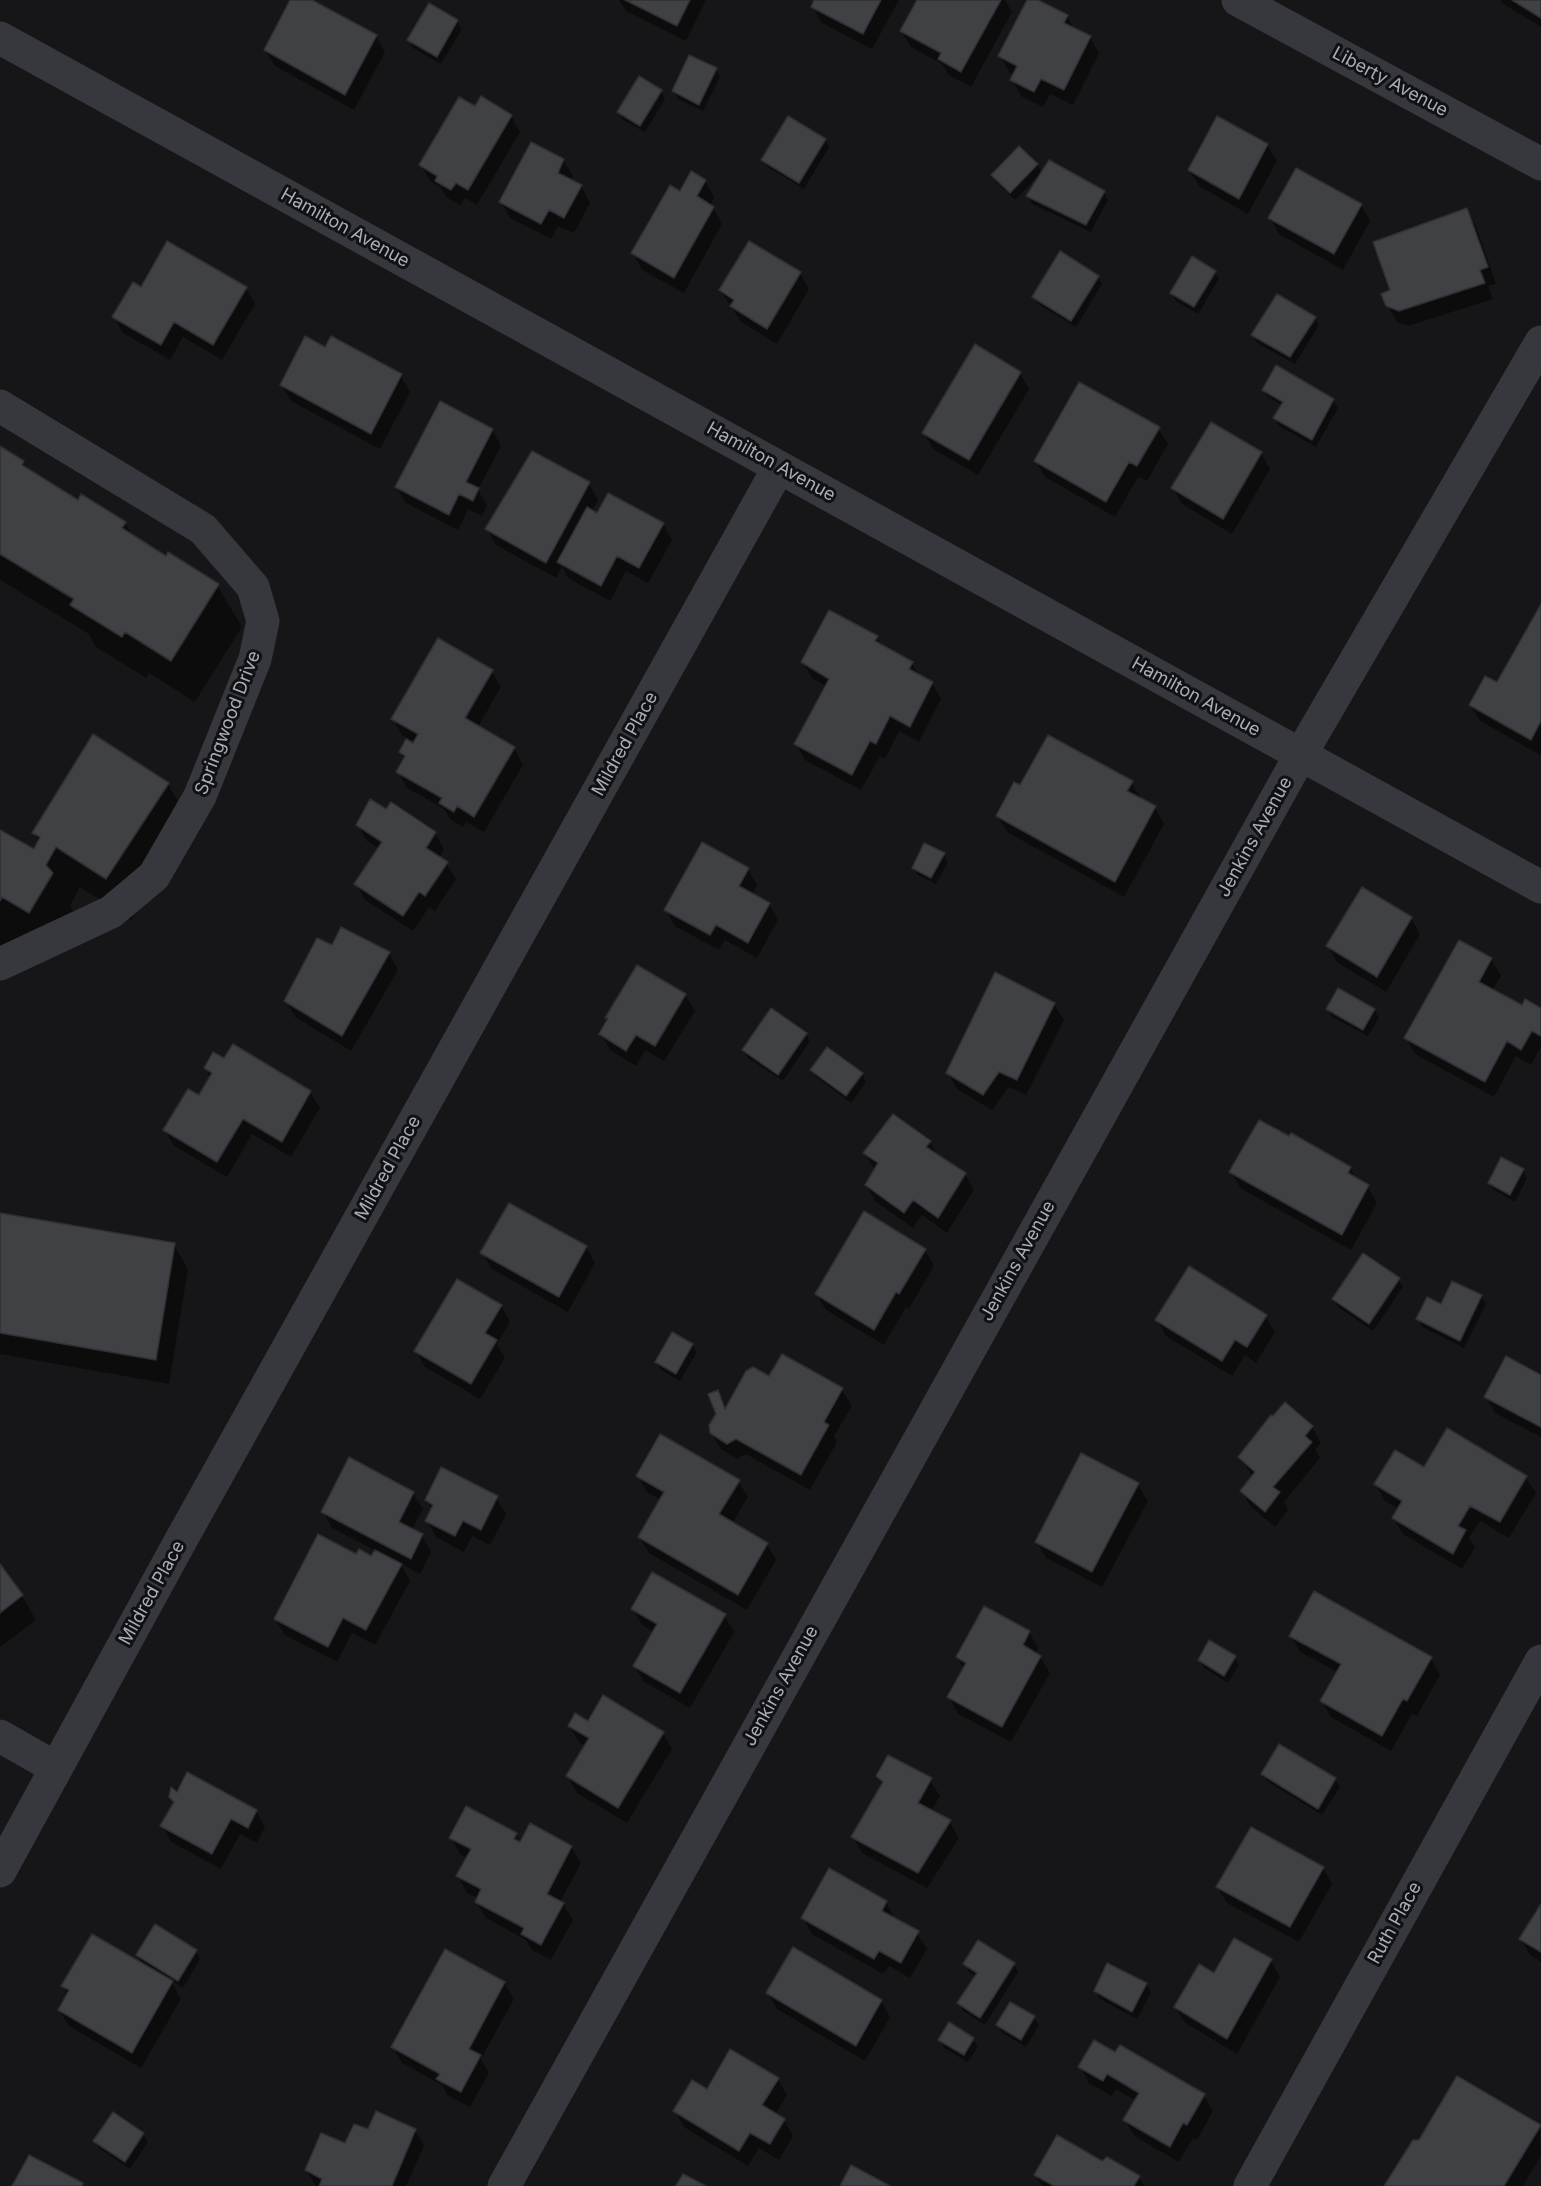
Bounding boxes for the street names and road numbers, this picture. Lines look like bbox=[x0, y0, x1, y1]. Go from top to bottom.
street label: Liberty Avenue bbox=[1329, 42, 1451, 122]
street label: Hamilton Avenue bbox=[277, 184, 413, 272]
street label: Hamilton Avenue bbox=[703, 418, 839, 506]
street label: Springwood Drive bbox=[191, 648, 265, 798]
street label: Hamilton Avenue bbox=[1128, 653, 1264, 741]
street label: Mildred Place bbox=[587, 688, 663, 800]
street label: Jenkins Avenue bbox=[1213, 773, 1297, 901]
street label: Mildred Place bbox=[350, 1112, 426, 1224]
street label: Jenkins Avenue bbox=[976, 1197, 1060, 1325]
street label: Mildred Place bbox=[114, 1537, 190, 1649]
street label: Jenkins Avenue bbox=[739, 1622, 823, 1750]
street label: Ruth Place bbox=[1364, 1878, 1426, 1968]

